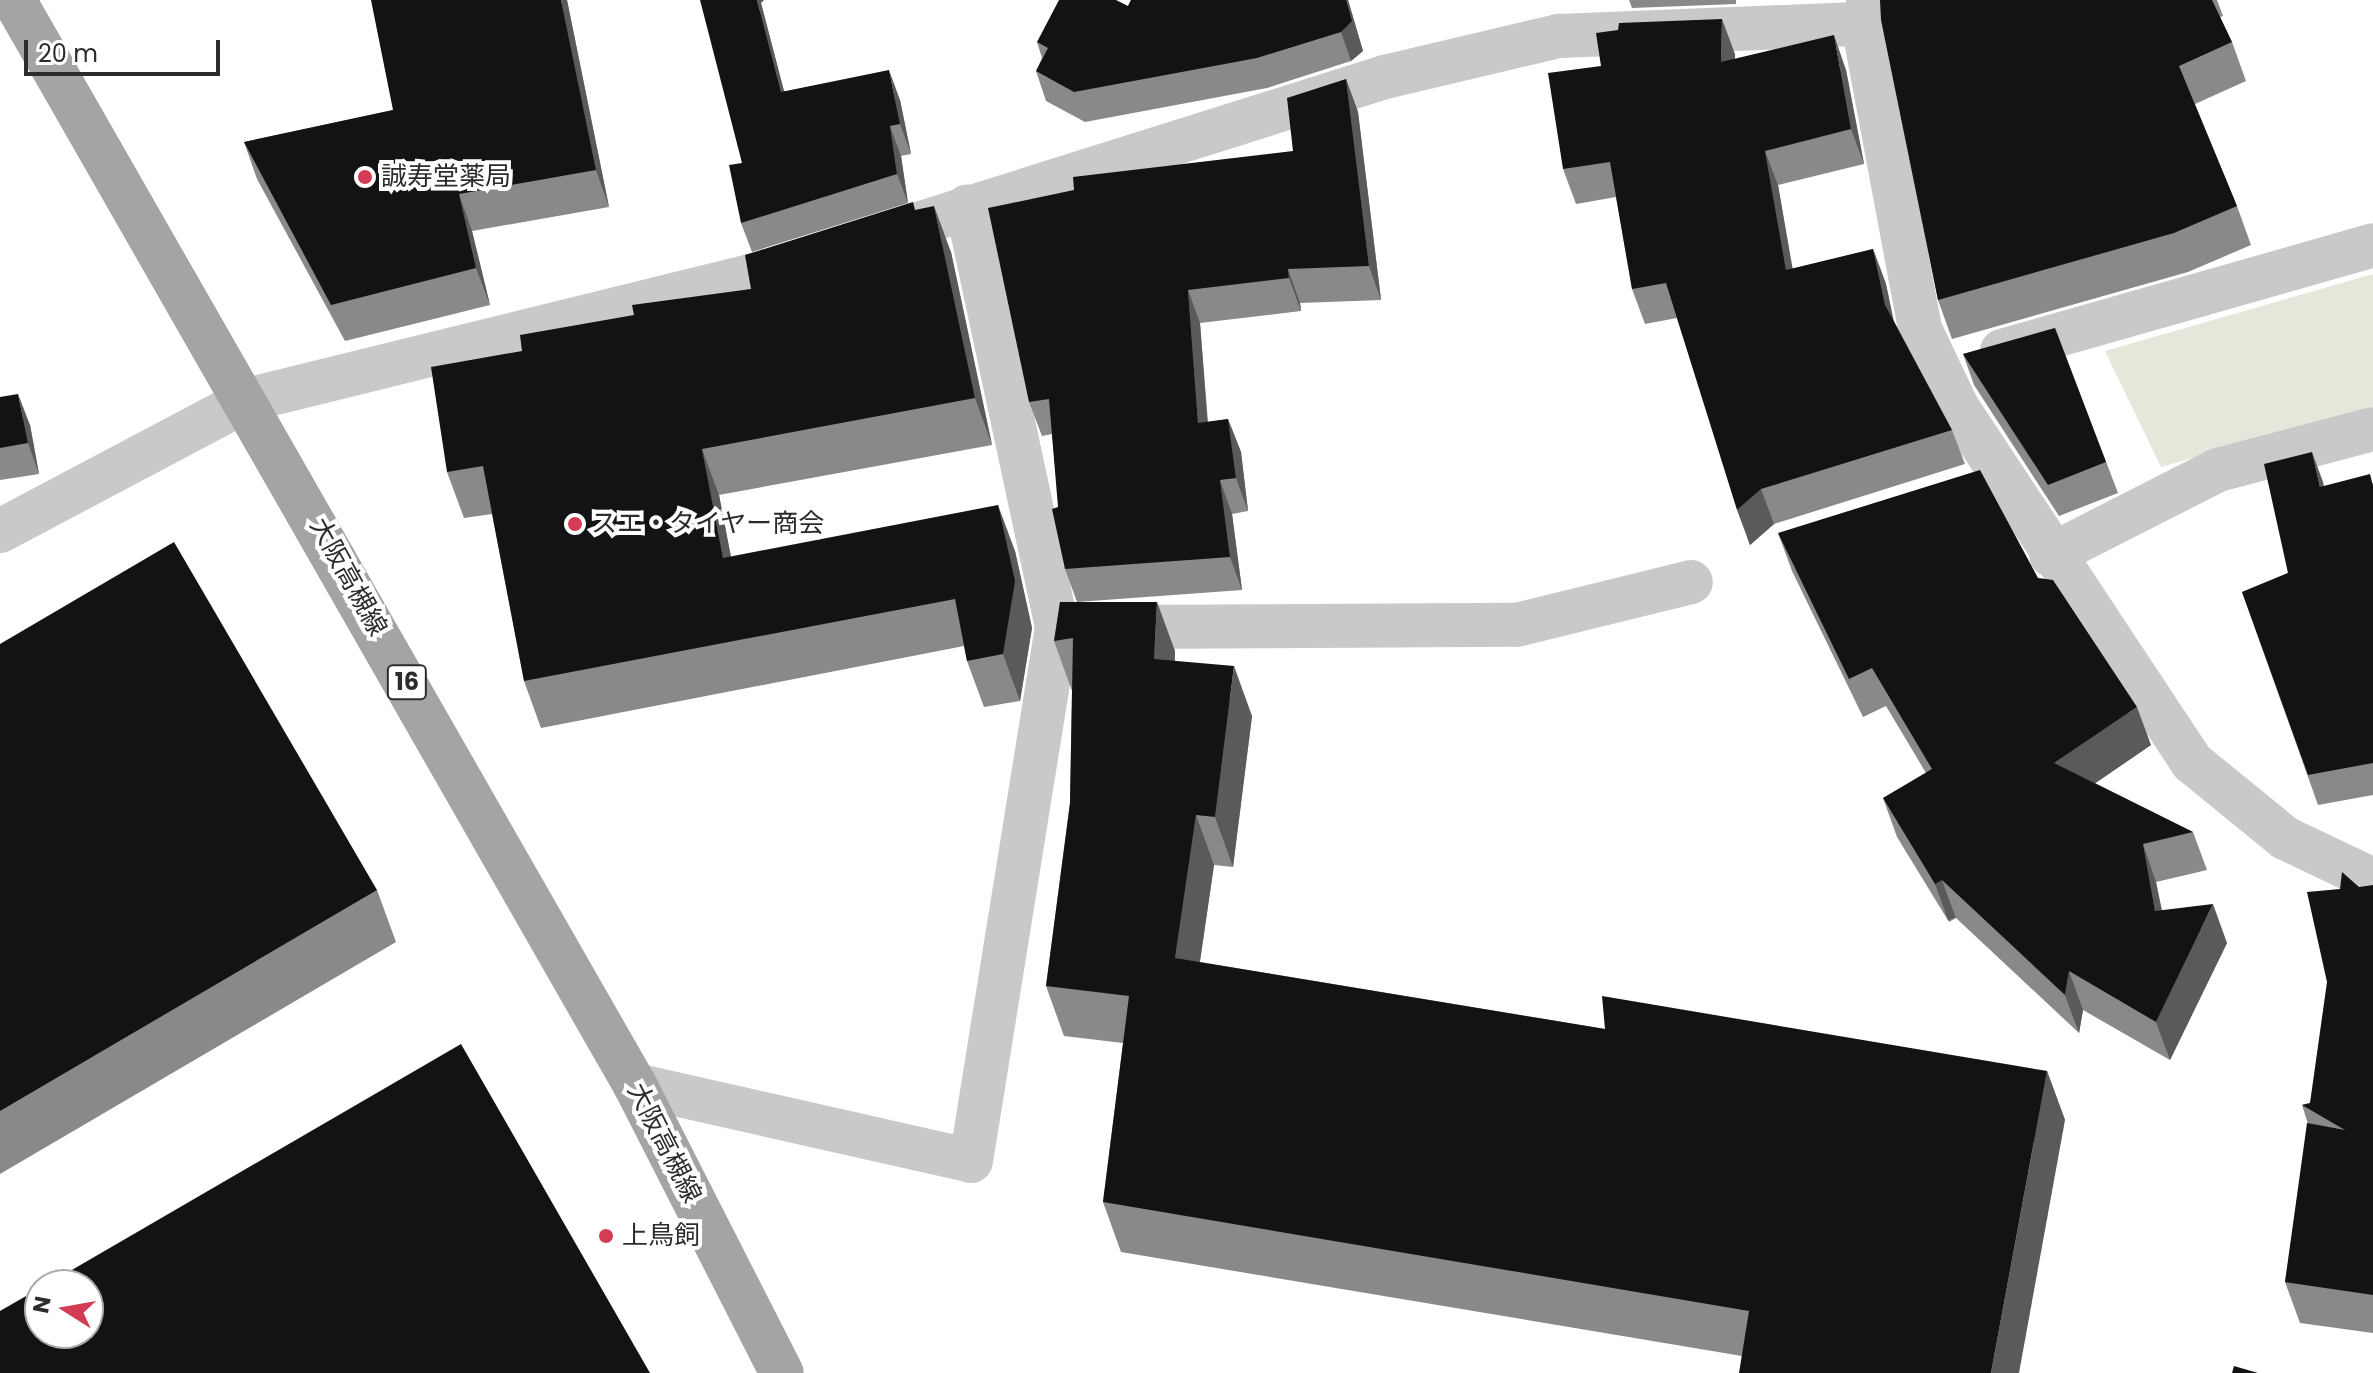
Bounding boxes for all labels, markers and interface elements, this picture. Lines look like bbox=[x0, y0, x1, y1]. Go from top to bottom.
scale bar bbox=[28, 24, 224, 74]
text: 20 m bbox=[38, 37, 98, 70]
place label: 誠寿堂薬局 bbox=[381, 161, 511, 193]
marker: 誠寿堂薬局 bbox=[356, 168, 374, 186]
place label: スエ・タイヤー商会 bbox=[591, 508, 825, 540]
street label: 大阪高槻線 bbox=[303, 513, 393, 641]
marker: スエ・タイヤー商会 bbox=[566, 515, 584, 533]
road number: 16 bbox=[385, 662, 429, 702]
street label: 大阪高槻線 bbox=[621, 1078, 707, 1208]
place label: 上鳥飼 bbox=[622, 1220, 700, 1252]
marker: 上鳥飼 bbox=[597, 1227, 615, 1245]
north arrow bbox=[24, 1269, 104, 1349]
text: N bbox=[25, 1294, 59, 1316]

